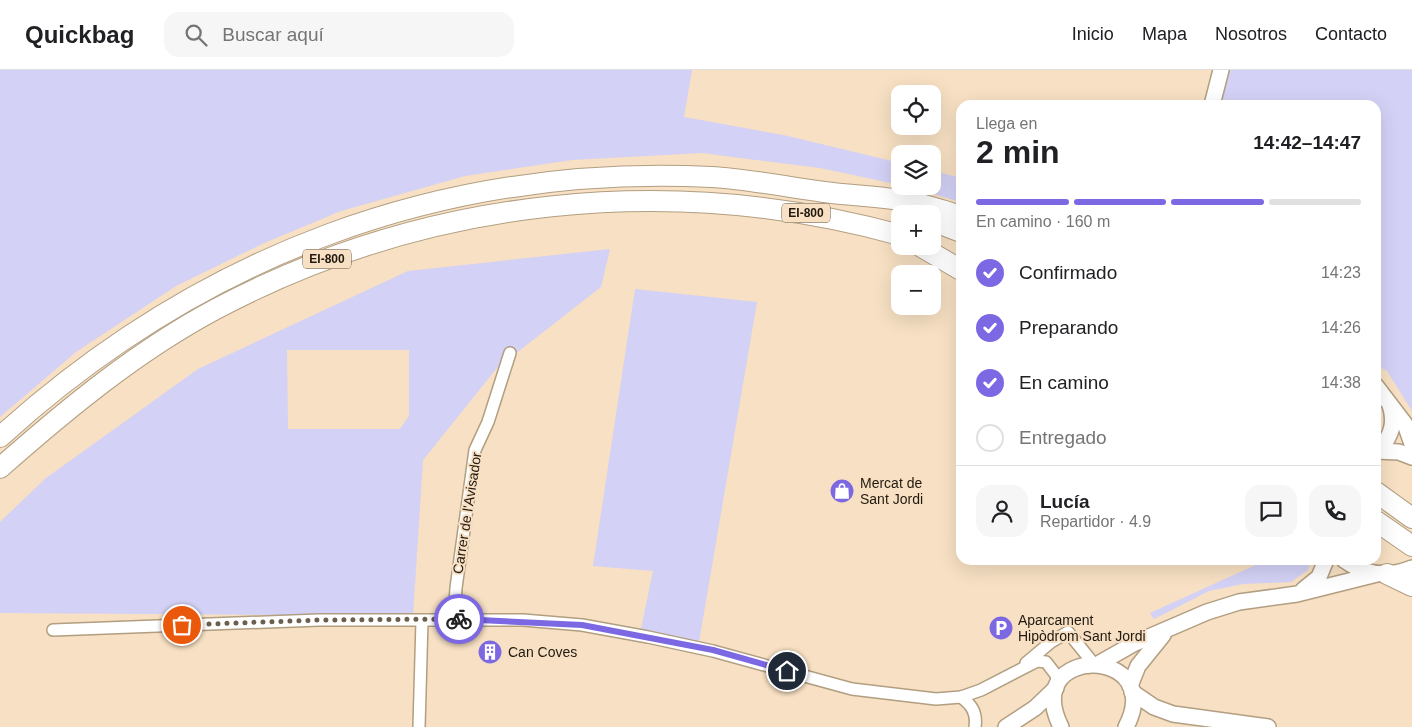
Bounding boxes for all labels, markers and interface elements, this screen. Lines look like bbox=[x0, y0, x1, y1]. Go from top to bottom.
search box bbox=[164, 12, 514, 57]
text: Quickbag bbox=[25, 21, 134, 48]
icon: search bbox=[182, 21, 210, 49]
text: Buscar aquí bbox=[222, 24, 324, 45]
text: Inicio bbox=[1072, 24, 1114, 44]
text: Mapa bbox=[1142, 24, 1187, 44]
text: Nosotros bbox=[1215, 24, 1287, 44]
text: Contacto bbox=[1315, 24, 1387, 44]
map controls bbox=[891, 85, 941, 315]
button: locate bbox=[891, 85, 941, 135]
text: Llega en bbox=[976, 115, 1037, 132]
text: 14:42–14:47 bbox=[1253, 132, 1361, 153]
text: 2 min bbox=[976, 134, 1060, 170]
button: layers bbox=[891, 145, 941, 195]
road number: EI-800 bbox=[782, 204, 830, 222]
button: + bbox=[891, 205, 941, 255]
text: En camino · 160 m bbox=[976, 213, 1110, 230]
road number: EI-800 bbox=[303, 250, 351, 268]
icon: check bbox=[976, 259, 1004, 287]
text: Confirmado bbox=[1019, 262, 1117, 283]
text: 14:23 bbox=[1321, 264, 1361, 281]
button: − bbox=[891, 265, 941, 315]
icon: check bbox=[976, 314, 1004, 342]
text: Preparando bbox=[1019, 317, 1118, 338]
text: 14:26 bbox=[1321, 319, 1361, 336]
icon: check bbox=[976, 369, 1004, 397]
text: En camino bbox=[1019, 372, 1109, 393]
text: 14:38 bbox=[1321, 374, 1361, 391]
text: Entregado bbox=[1019, 427, 1107, 448]
street label: Carrer de l'Avisador bbox=[449, 451, 485, 575]
place label: Mercat de Sant Jordi bbox=[860, 475, 923, 507]
shop icon: Mercat de Sant Jordi bbox=[829, 478, 855, 504]
button: person bbox=[976, 485, 1028, 537]
button: chat bbox=[1245, 485, 1297, 537]
button: phone bbox=[1309, 485, 1361, 537]
text: Lucía bbox=[1040, 491, 1090, 512]
text: Repartidor · 4.9 bbox=[1040, 513, 1151, 530]
courier bbox=[434, 594, 484, 644]
pin bbox=[161, 604, 203, 646]
icon: bike bbox=[445, 605, 473, 633]
icon: bag bbox=[168, 611, 196, 639]
place label: Aparcament Hipòdrom Sant Jordi bbox=[1018, 612, 1146, 644]
parking icon: Aparcament Hipòdrom Sant Jordi bbox=[988, 615, 1014, 641]
building icon: Can Coves bbox=[477, 639, 503, 665]
place label: Can Coves bbox=[508, 644, 577, 660]
pin bbox=[766, 650, 808, 692]
icon: home bbox=[773, 657, 801, 685]

